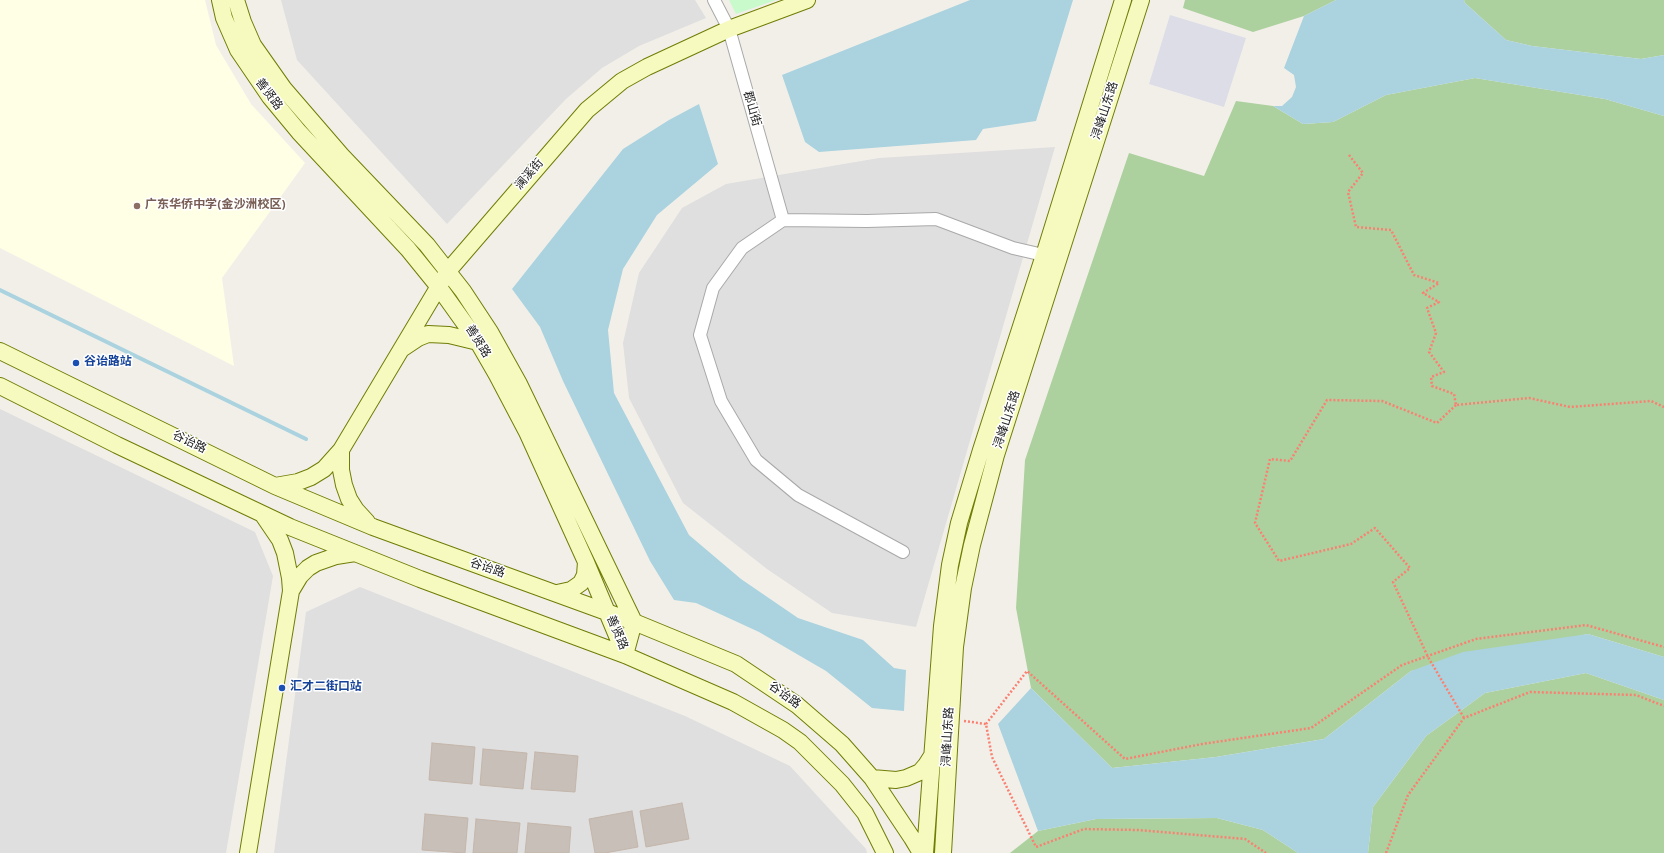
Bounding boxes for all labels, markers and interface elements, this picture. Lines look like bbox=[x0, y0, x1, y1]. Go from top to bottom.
street label: 善贤路 bbox=[251, 76, 285, 114]
street label: 浔峰山东路 bbox=[1090, 80, 1122, 142]
street label: 郡山街 bbox=[739, 90, 763, 128]
street label: 澜溪街 bbox=[513, 157, 547, 193]
place label: 广东华侨中学(金沙洲校区) bbox=[145, 199, 286, 213]
marker: 广东华侨中学(金沙洲校区) bbox=[132, 201, 142, 211]
street label: 善贤路 bbox=[461, 323, 493, 361]
place label: 谷诒路站 bbox=[84, 356, 132, 370]
marker: 谷诒路站 bbox=[71, 358, 81, 368]
street label: 浔峰山东路 bbox=[992, 389, 1024, 451]
street label: 谷诒路 bbox=[170, 429, 208, 457]
street label: 谷诒路 bbox=[468, 556, 506, 582]
street label: 善贤路 bbox=[602, 614, 630, 652]
street label: 谷诒路 bbox=[765, 680, 803, 712]
place label: 汇才二街口站 bbox=[290, 681, 362, 695]
marker: 汇才二街口站 bbox=[277, 683, 287, 693]
street label: 浔峰山东路 bbox=[940, 707, 958, 767]

